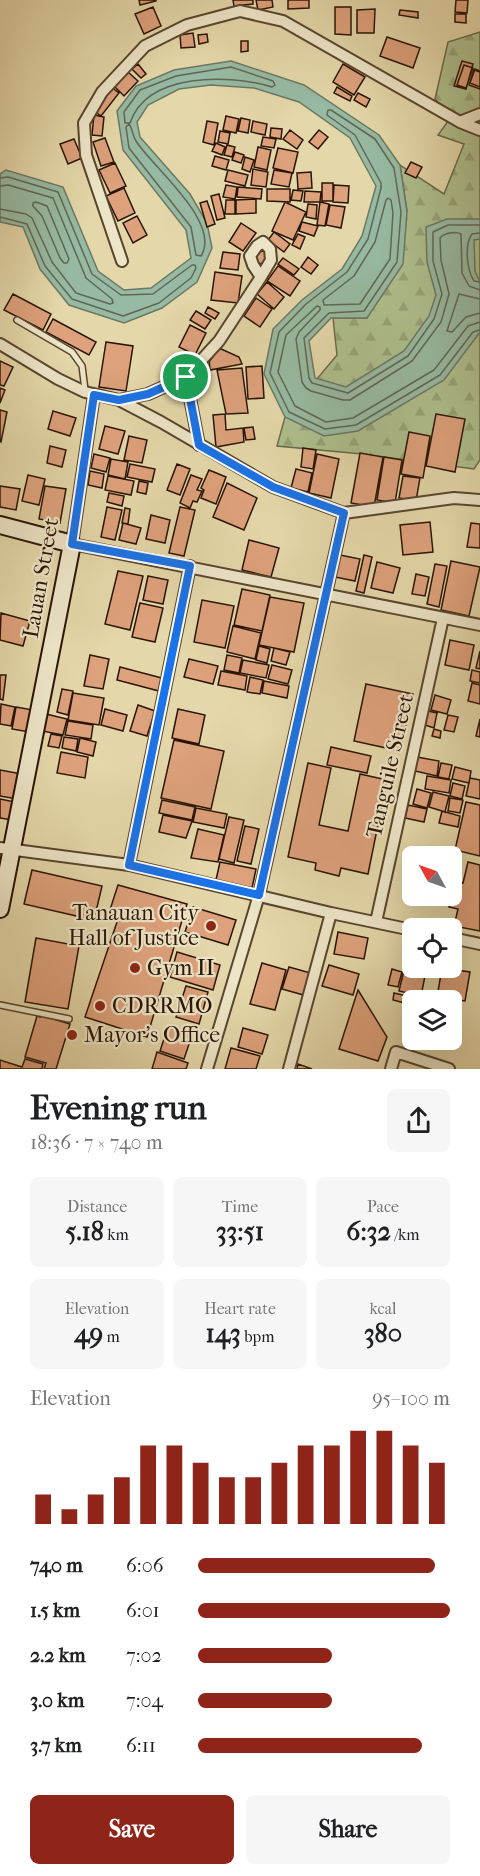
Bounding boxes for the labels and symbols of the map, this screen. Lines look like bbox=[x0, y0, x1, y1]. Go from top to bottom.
pin bbox=[160, 351, 211, 402]
street label: Lauan Street bbox=[18, 516, 64, 640]
street label: Tanguile Street bbox=[361, 692, 419, 840]
north arrow bbox=[402, 846, 462, 906]
place label: Tanauan City Hall of Justice bbox=[68, 900, 200, 951]
marker: Tanauan City Hall of Justice bbox=[204, 919, 218, 933]
place label: Gym II bbox=[147, 955, 215, 981]
marker: Gym II bbox=[128, 961, 142, 975]
place label: CDRRMO bbox=[112, 993, 213, 1019]
marker: CDRRMO bbox=[93, 999, 107, 1013]
place label: Mayor's Office bbox=[84, 1022, 220, 1048]
marker: Mayor's Office bbox=[65, 1028, 79, 1042]

